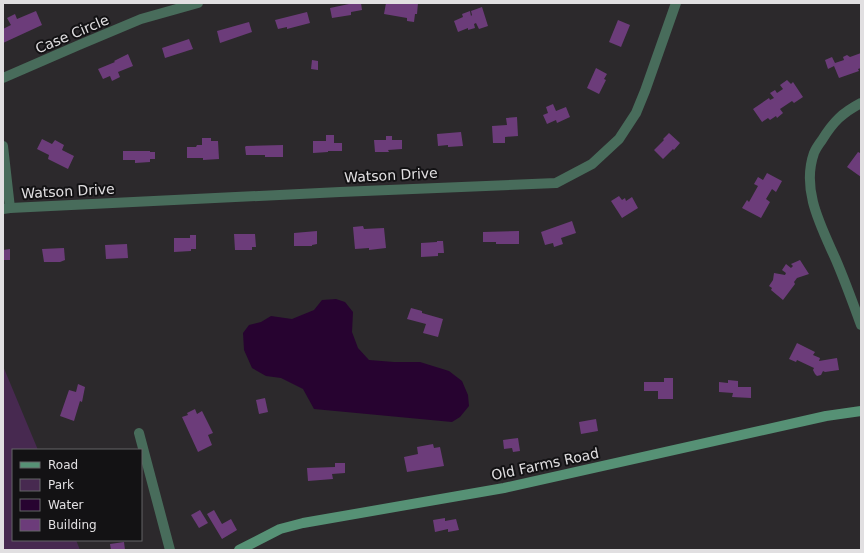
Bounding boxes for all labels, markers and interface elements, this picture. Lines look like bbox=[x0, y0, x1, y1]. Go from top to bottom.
street label: Case Circle bbox=[33, 11, 111, 57]
street label: Watson Drive bbox=[344, 165, 438, 185]
street label: Watson Drive bbox=[21, 181, 115, 201]
street label: Old Farms Road bbox=[490, 445, 600, 483]
legend bbox=[12, 449, 142, 541]
text: Road bbox=[48, 458, 78, 472]
text: Park bbox=[48, 478, 74, 492]
text: Water bbox=[48, 498, 84, 512]
text: Building bbox=[48, 518, 97, 532]

